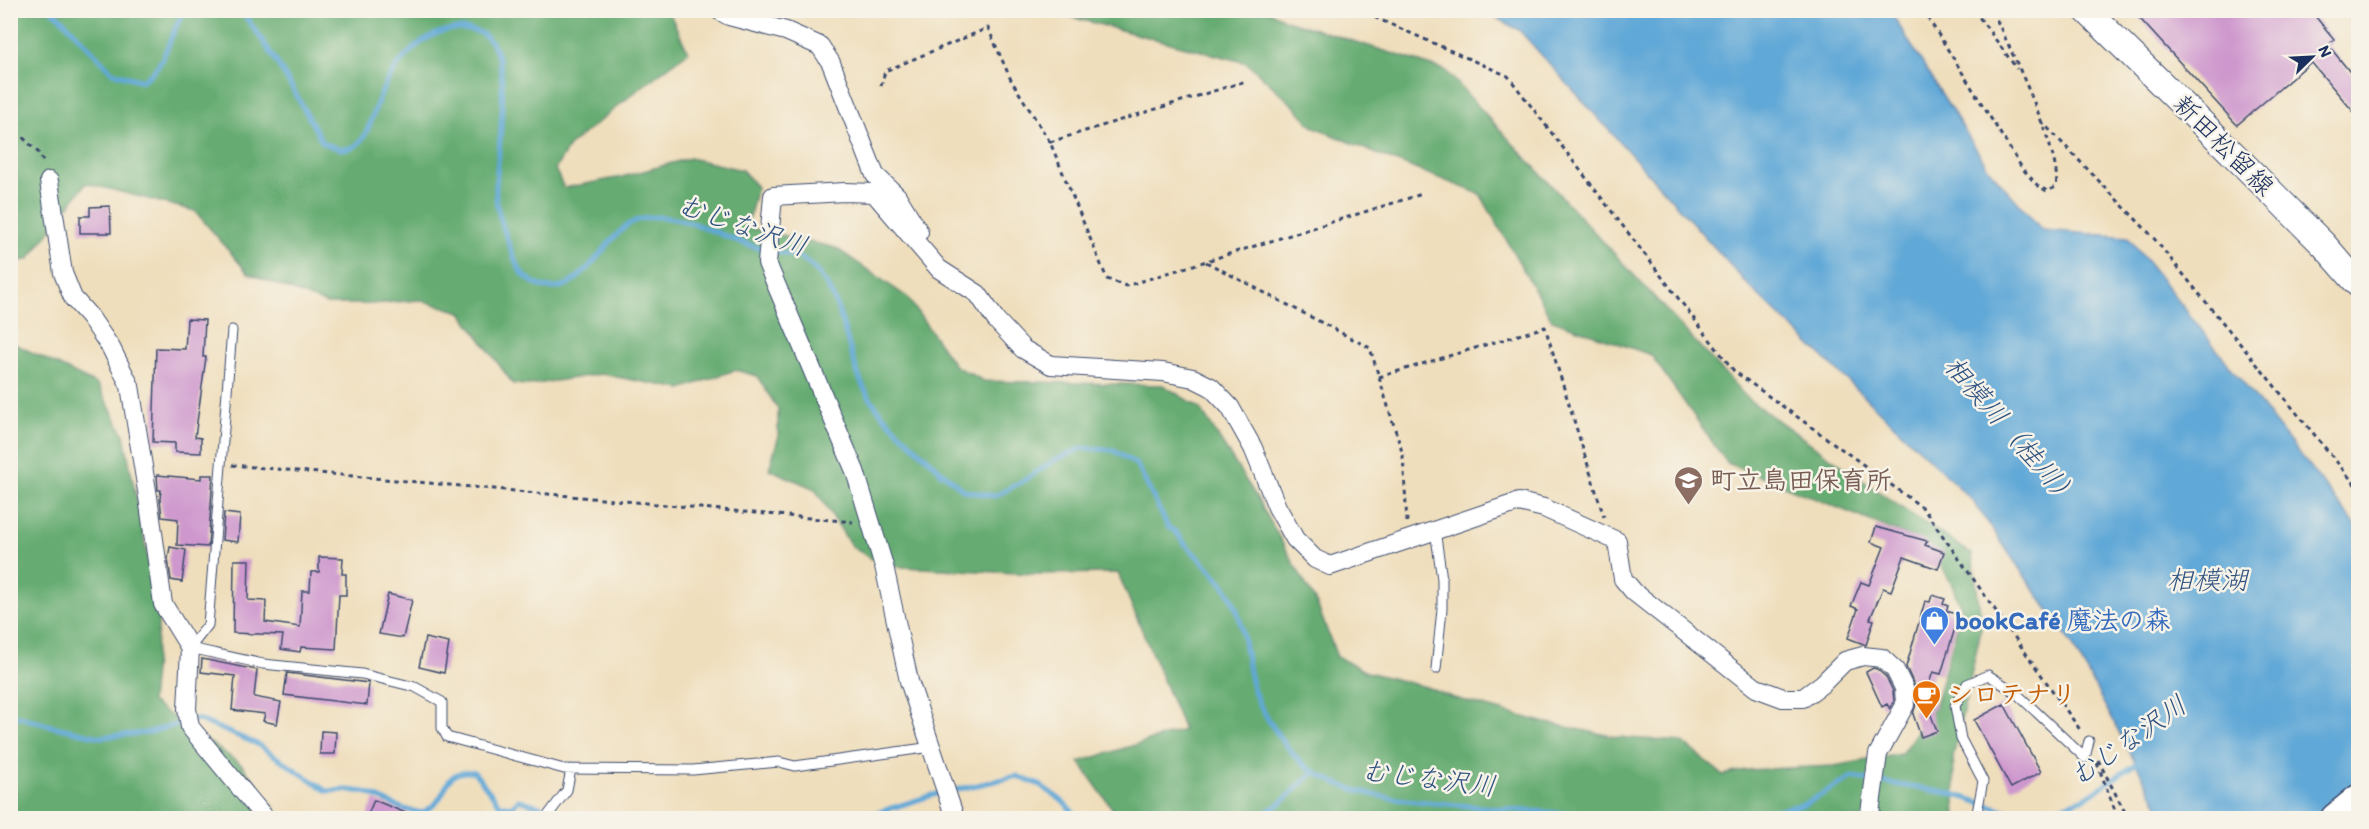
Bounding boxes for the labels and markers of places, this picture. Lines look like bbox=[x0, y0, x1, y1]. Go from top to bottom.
school or university icon: 町立島田保育所 bbox=[1673, 464, 1705, 506]
place label: 町立島田保育所 bbox=[1710, 464, 1892, 496]
shop icon: bookCafé 魔法の森 bbox=[1918, 604, 1950, 646]
place label: bookCafé 魔法の森 bbox=[1955, 604, 2171, 636]
cafe icon: シロテナリ bbox=[1910, 678, 1942, 720]
place label: シロテナリ bbox=[1947, 678, 2077, 710]

